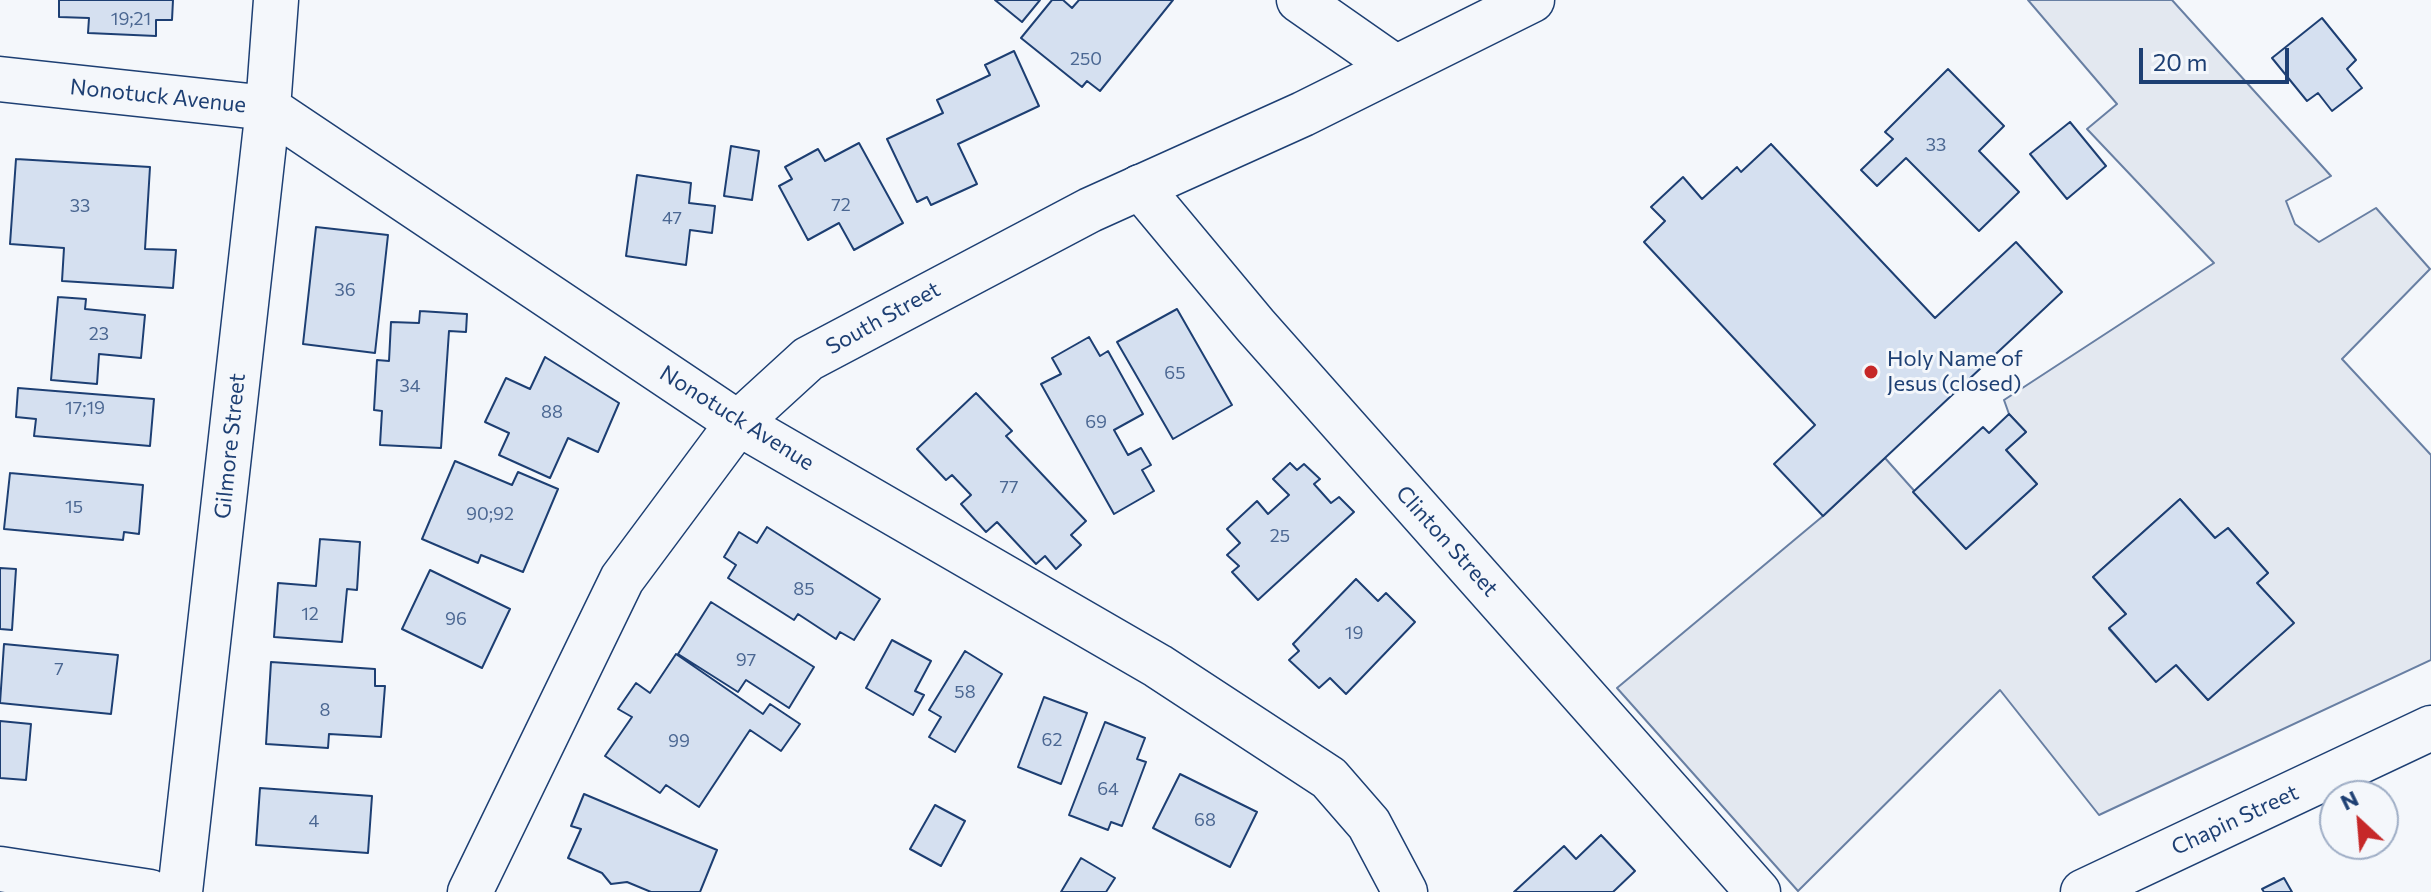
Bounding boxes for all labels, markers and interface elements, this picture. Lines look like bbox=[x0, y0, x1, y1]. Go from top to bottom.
house number: 19;21 bbox=[111, 8, 151, 30]
scale bar bbox=[2143, 32, 2293, 82]
text: 20 m bbox=[2153, 47, 2207, 76]
house number: 250 bbox=[1070, 48, 1102, 70]
street label: Nonotuck Avenue bbox=[69, 74, 247, 118]
house number: 33 bbox=[1926, 134, 1946, 156]
house number: 72 bbox=[831, 194, 851, 216]
house number: 33 bbox=[70, 195, 90, 217]
house number: 47 bbox=[662, 207, 682, 229]
street label: South Street bbox=[821, 276, 945, 360]
house number: 36 bbox=[334, 279, 356, 301]
house number: 23 bbox=[89, 323, 109, 345]
place label: Holy Name of Jesus (closed) bbox=[1887, 346, 2023, 398]
street label: Nonotuck Avenue bbox=[655, 360, 819, 476]
house number: 65 bbox=[1164, 362, 1186, 384]
marker: Holy Name of Jesus (closed) bbox=[1862, 363, 1880, 381]
street label: Gilmore Street bbox=[209, 372, 251, 520]
house number: 34 bbox=[399, 375, 421, 397]
house number: 17;19 bbox=[65, 397, 105, 419]
house number: 88 bbox=[541, 401, 563, 423]
house number: 69 bbox=[1085, 411, 1107, 433]
house number: 77 bbox=[999, 476, 1019, 498]
street label: Clinton Street bbox=[1390, 480, 1504, 602]
house number: 15 bbox=[65, 496, 83, 518]
house number: 90;92 bbox=[466, 503, 514, 525]
house number: 25 bbox=[1270, 525, 1290, 547]
house number: 85 bbox=[793, 578, 815, 600]
house number: 12 bbox=[301, 603, 319, 625]
house number: 96 bbox=[445, 608, 467, 630]
house number: 19 bbox=[1345, 622, 1363, 644]
house number: 97 bbox=[736, 649, 756, 671]
house number: 7 bbox=[54, 658, 64, 680]
house number: 58 bbox=[954, 681, 976, 703]
house number: 8 bbox=[320, 699, 330, 721]
house number: 62 bbox=[1042, 729, 1062, 751]
house number: 99 bbox=[668, 730, 690, 752]
house number: 64 bbox=[1097, 778, 1119, 800]
street label: Chapin Street bbox=[2167, 779, 2303, 861]
north arrow bbox=[2319, 780, 2399, 860]
text: N bbox=[2336, 784, 2362, 816]
house number: 68 bbox=[1194, 809, 1216, 831]
house number: 4 bbox=[309, 810, 319, 832]

